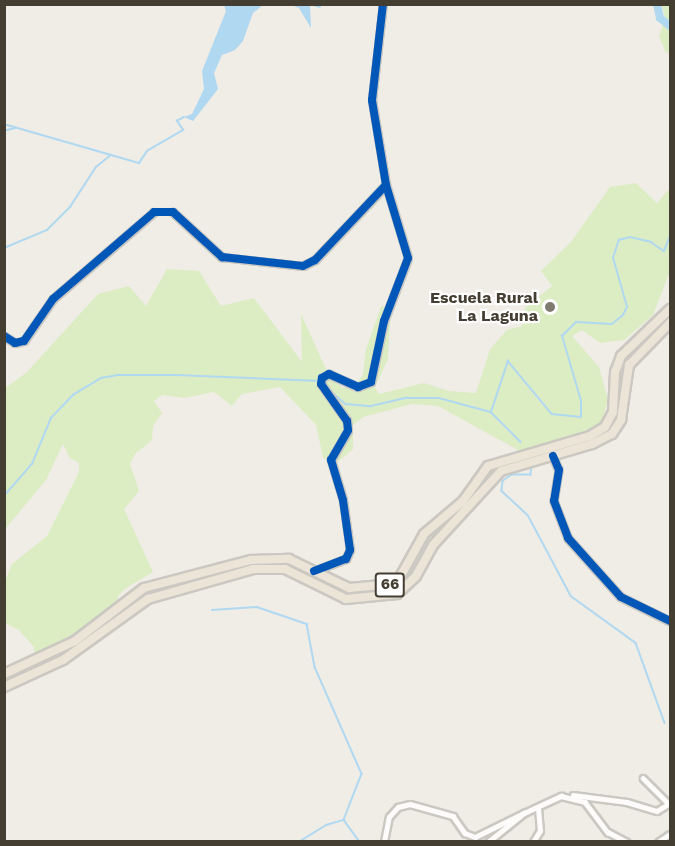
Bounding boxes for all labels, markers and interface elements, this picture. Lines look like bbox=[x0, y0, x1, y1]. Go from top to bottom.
place label: Escuela Rural La Laguna bbox=[430, 288, 538, 326]
marker: Escuela Rural La Laguna bbox=[543, 300, 557, 314]
road number: 66 bbox=[374, 573, 406, 597]

